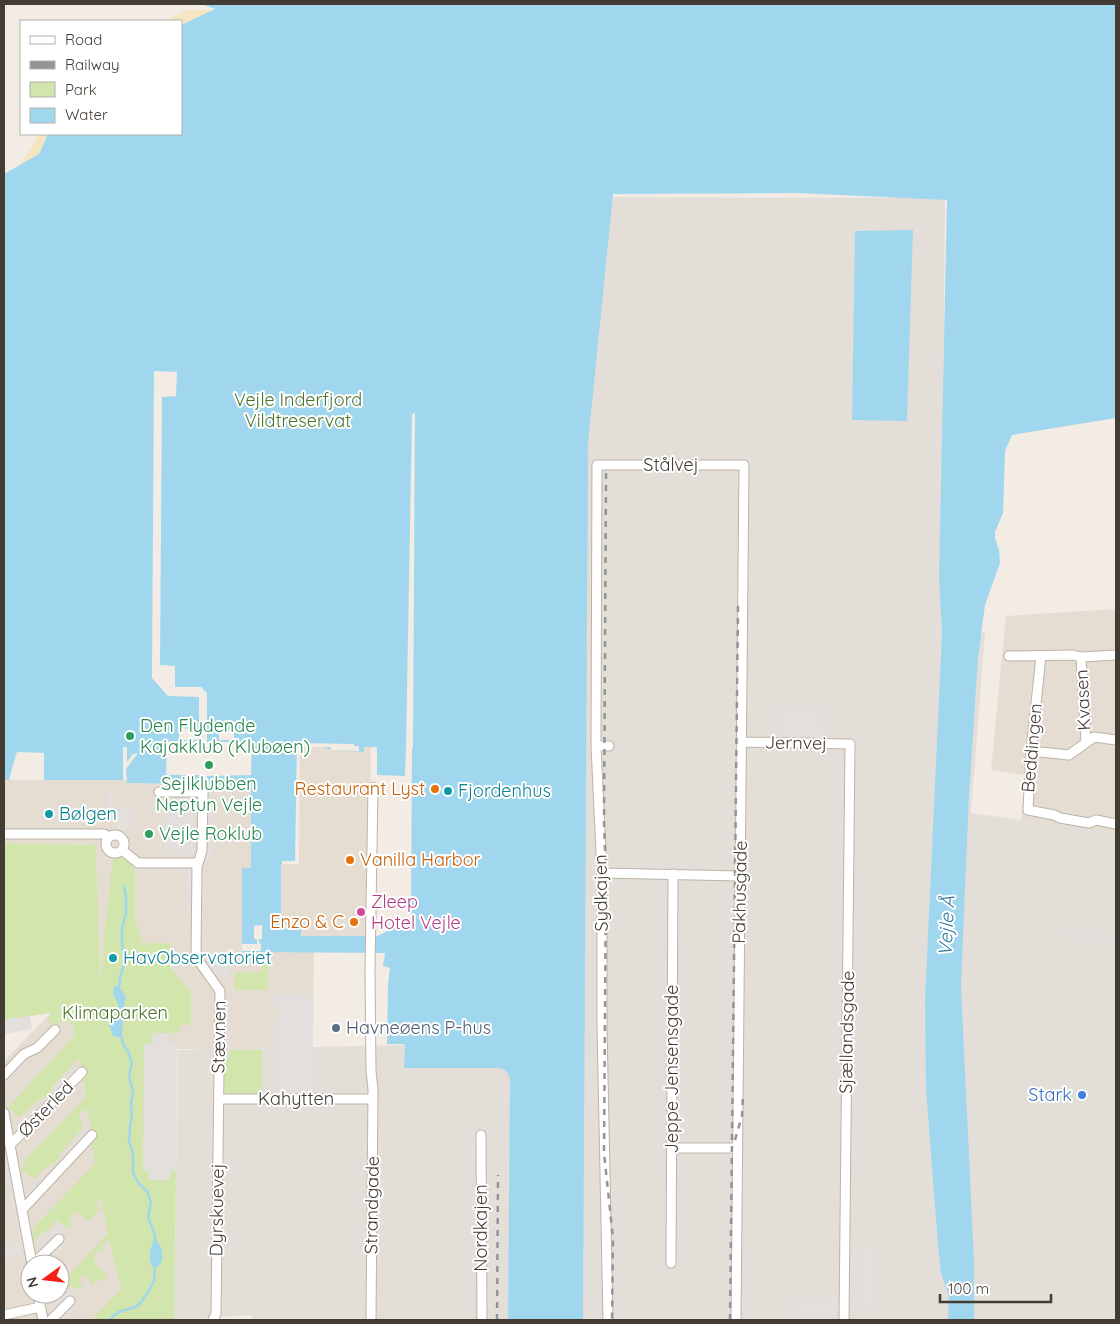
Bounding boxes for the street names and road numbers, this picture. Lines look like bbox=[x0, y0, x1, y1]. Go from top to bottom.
street label: Stålvej bbox=[643, 453, 699, 476]
street label: Kvasen bbox=[1069, 669, 1096, 731]
street label: Beddingen bbox=[1016, 702, 1047, 793]
street label: Jernvej bbox=[765, 730, 827, 755]
street label: Pakhusgade bbox=[727, 840, 752, 944]
street label: Sydkajen bbox=[588, 854, 613, 932]
street label: Sjællandsgade bbox=[834, 970, 859, 1094]
street label: Jeppe Jensensgade bbox=[660, 985, 683, 1153]
street label: Stævnen bbox=[206, 1000, 231, 1074]
street label: Østerled bbox=[13, 1076, 78, 1142]
street label: Kahytten bbox=[258, 1087, 334, 1110]
street label: Strandgade bbox=[359, 1156, 384, 1254]
street label: Dyrskuevej bbox=[204, 1163, 229, 1257]
street label: Nordkajen bbox=[469, 1184, 492, 1272]

